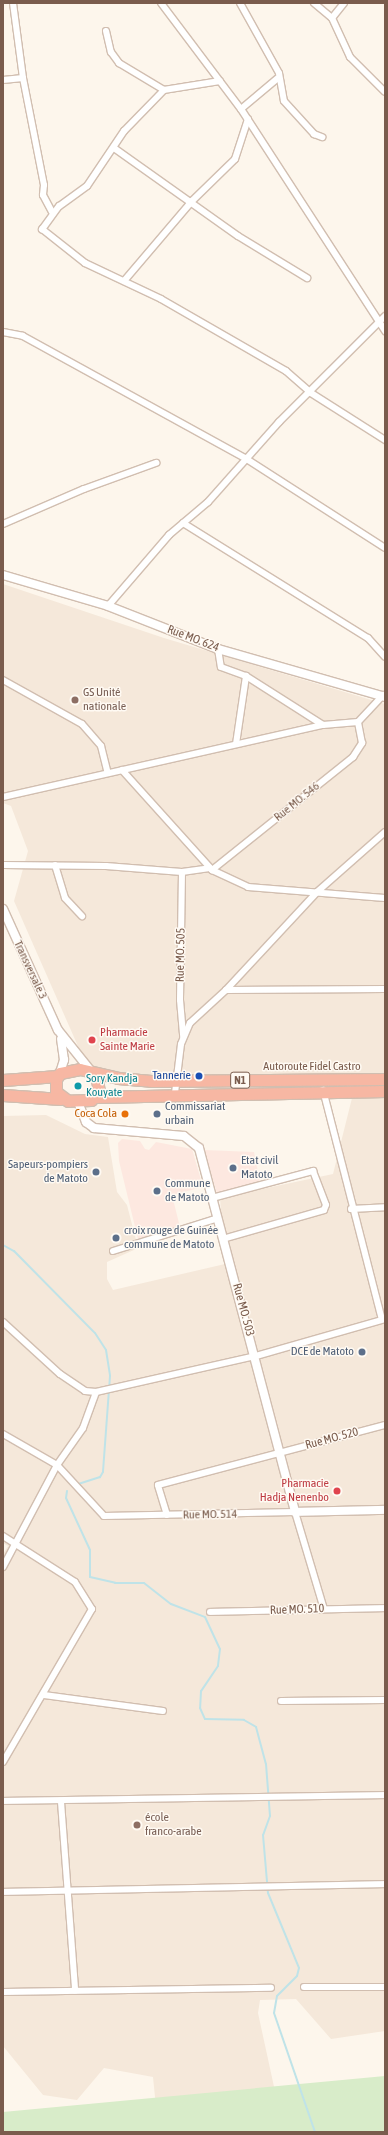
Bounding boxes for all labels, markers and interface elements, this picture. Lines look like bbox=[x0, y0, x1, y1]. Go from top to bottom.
street label: Rue MO. 624 bbox=[165, 623, 221, 655]
place label: GS Unité nationale bbox=[83, 686, 126, 714]
marker: GS Unité nationale bbox=[70, 695, 80, 705]
street label: Rue MO. 546 bbox=[271, 779, 323, 825]
street label: Rue MO. 505 bbox=[173, 928, 189, 982]
street label: Transversale 3 bbox=[10, 938, 50, 1002]
place label: Pharmacie Sainte Marie bbox=[100, 1026, 155, 1054]
marker: Pharmacie Sainte Marie bbox=[87, 1035, 97, 1045]
street label: Autoroute Fidel Castro bbox=[263, 1060, 361, 1074]
place label: Tannerie bbox=[152, 1069, 191, 1083]
marker: Tannerie bbox=[194, 1071, 204, 1081]
road number: N1 bbox=[230, 1071, 250, 1089]
place label: Sory Kandja Kouyate bbox=[86, 1072, 138, 1100]
marker: Sory Kandja Kouyate bbox=[73, 1081, 83, 1091]
place label: Commissariat urbain bbox=[165, 1100, 225, 1128]
place label: Coca Cola bbox=[74, 1107, 117, 1121]
marker: Coca Cola bbox=[120, 1109, 130, 1119]
marker: Commissariat urbain bbox=[152, 1109, 162, 1119]
place label: Etat civil Matoto bbox=[241, 1154, 278, 1182]
place label: Sapeurs-pompiers de Matoto bbox=[8, 1158, 88, 1186]
marker: Etat civil Matoto bbox=[228, 1163, 238, 1173]
marker: Sapeurs-pompiers de Matoto bbox=[91, 1167, 101, 1177]
place label: Commune de Matoto bbox=[165, 1177, 210, 1205]
marker: Commune de Matoto bbox=[152, 1186, 162, 1196]
place label: croix rouge de Guinée commune de Matoto bbox=[124, 1224, 218, 1252]
marker: croix rouge de Guinée commune de Matoto bbox=[111, 1233, 121, 1243]
street label: Rue MO. 503 bbox=[229, 1282, 257, 1338]
place label: DCE de Matoto bbox=[291, 1345, 354, 1359]
marker: DCE de Matoto bbox=[357, 1347, 367, 1357]
street label: Rue MO. 520 bbox=[304, 1425, 360, 1453]
place label: Pharmacie Hadja Nenenbo bbox=[260, 1477, 329, 1505]
marker: Pharmacie Hadja Nenenbo bbox=[332, 1486, 342, 1496]
street label: Rue MO. 514 bbox=[183, 1507, 237, 1523]
street label: Rue MO. 510 bbox=[270, 1602, 324, 1618]
place label: école franco-arabe bbox=[145, 1811, 202, 1839]
marker: école franco-arabe bbox=[132, 1820, 142, 1830]

